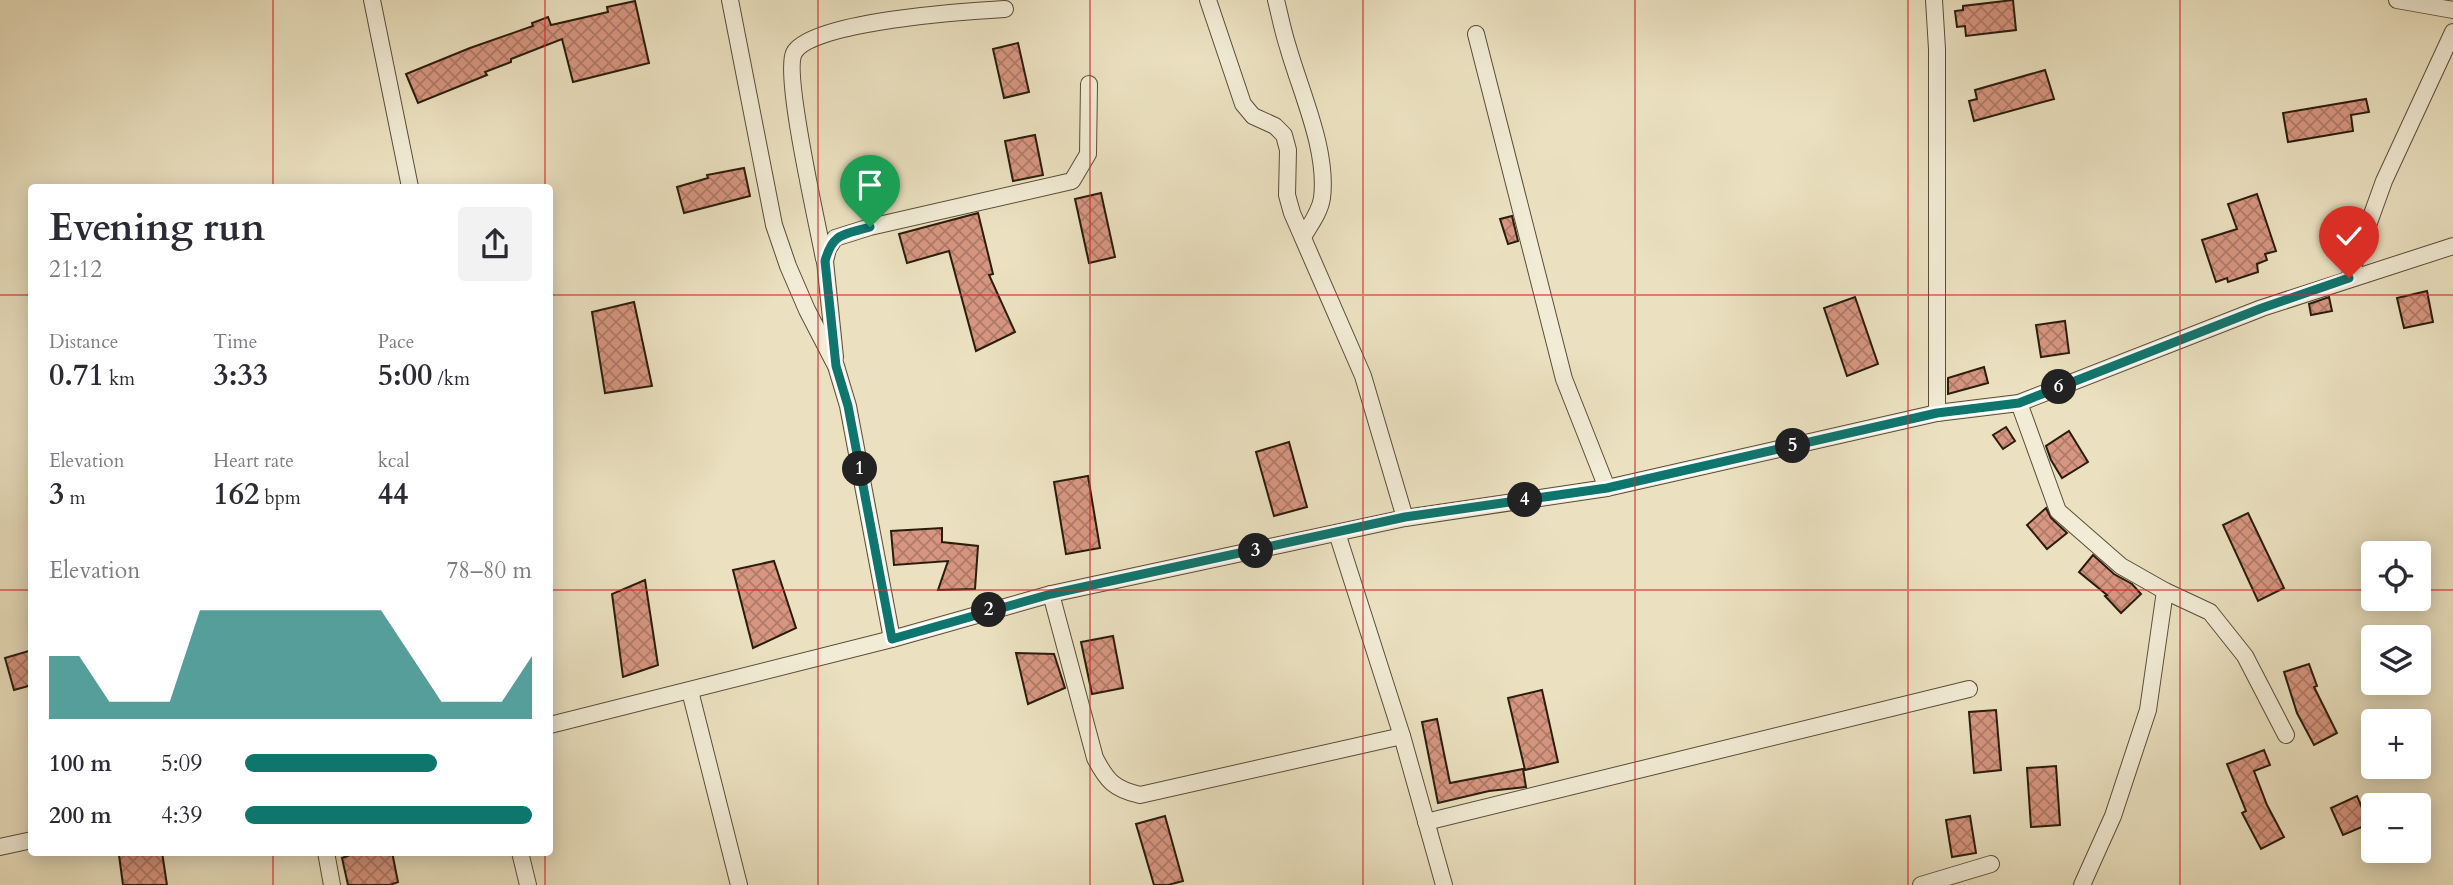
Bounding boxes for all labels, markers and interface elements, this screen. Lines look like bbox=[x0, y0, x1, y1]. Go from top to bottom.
pin bbox=[840, 155, 900, 227]
icon: arrive bbox=[851, 166, 889, 204]
text: Evening run bbox=[49, 202, 265, 254]
pin bbox=[2319, 206, 2379, 278]
button: share bbox=[458, 207, 532, 281]
icon: check bbox=[2330, 217, 2368, 255]
text: 21:12 bbox=[49, 254, 102, 285]
text: Distance bbox=[49, 329, 118, 355]
text: Time bbox=[213, 329, 257, 355]
text: Pace bbox=[378, 329, 414, 355]
text: 0.71 bbox=[49, 355, 104, 396]
text: 3:33 bbox=[213, 355, 268, 396]
text: 5:00 bbox=[378, 355, 432, 396]
text: km bbox=[104, 366, 135, 392]
text: /km bbox=[432, 366, 470, 392]
pin: 6 bbox=[2042, 370, 2076, 404]
text: 6 bbox=[2054, 373, 2063, 399]
pin: 5 bbox=[1776, 428, 1811, 464]
text: 5 bbox=[1788, 432, 1797, 458]
text: Elevation bbox=[49, 448, 124, 474]
text: Heart rate bbox=[213, 448, 294, 474]
text: kcal bbox=[378, 448, 410, 474]
pin: 1 bbox=[842, 452, 878, 486]
text: 1 bbox=[855, 455, 864, 481]
text: 3 bbox=[49, 474, 64, 515]
text: 162 bbox=[213, 474, 259, 515]
text: 44 bbox=[378, 474, 408, 515]
pin: 4 bbox=[1508, 482, 1542, 518]
text: m bbox=[64, 485, 86, 511]
text: bpm bbox=[259, 485, 301, 511]
text: 4 bbox=[1520, 486, 1529, 512]
pin: 3 bbox=[1238, 534, 1274, 568]
text: 3 bbox=[1251, 537, 1260, 563]
map controls bbox=[2361, 541, 2431, 863]
button: locate bbox=[2361, 541, 2431, 611]
text: Elevation bbox=[49, 555, 140, 586]
text: 78–80 m bbox=[447, 555, 532, 586]
pin: 2 bbox=[972, 592, 1006, 628]
text: 2 bbox=[984, 596, 993, 622]
button: layers bbox=[2361, 625, 2431, 695]
button: + bbox=[2361, 709, 2431, 779]
text: 100 m bbox=[49, 748, 112, 779]
text: 5:09 bbox=[161, 748, 202, 779]
button: − bbox=[2361, 793, 2431, 863]
text: 200 m bbox=[49, 800, 112, 831]
text: 4:39 bbox=[161, 800, 202, 831]

